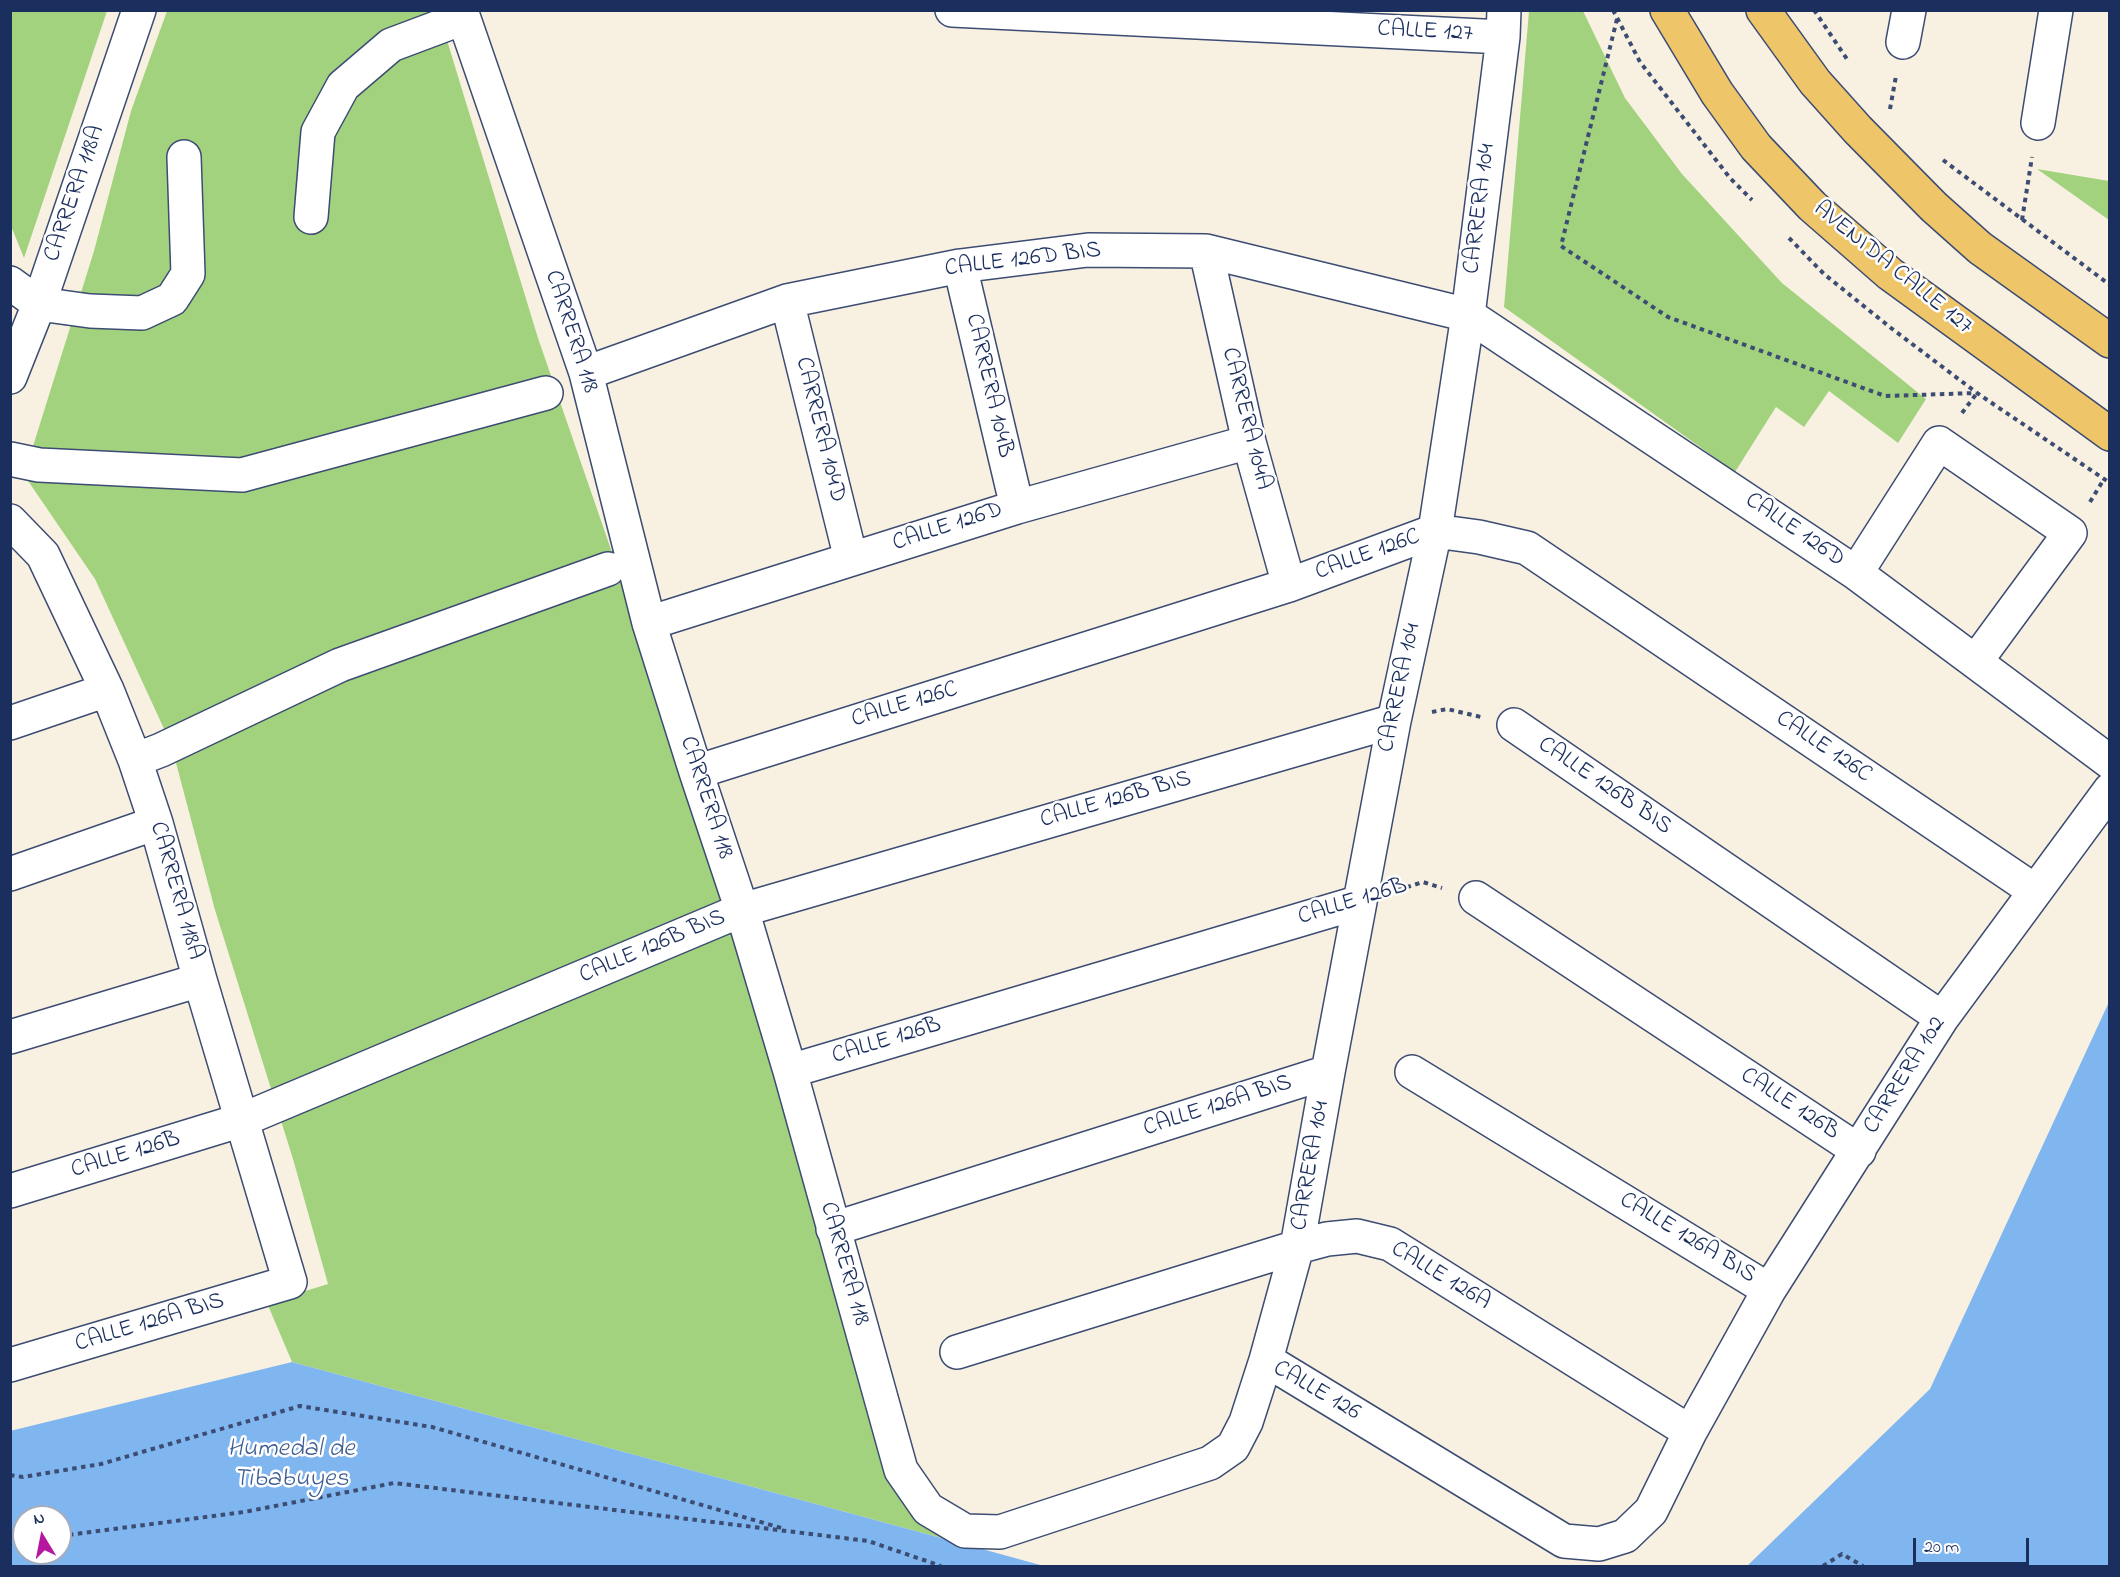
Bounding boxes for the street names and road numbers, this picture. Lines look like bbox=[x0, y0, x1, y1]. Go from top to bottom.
street label: CALLE 127 bbox=[1376, 16, 1474, 50]
street label: CARRERA 118A bbox=[39, 122, 113, 266]
street label: CARRERA 104 bbox=[1459, 142, 1503, 276]
street label: AVENIDA CALLE 127 bbox=[1807, 196, 1977, 342]
street label: CALLE 126D BIS bbox=[943, 237, 1103, 285]
street label: CARRERA 118 bbox=[537, 267, 603, 397]
street label: CARRERA 104B bbox=[957, 311, 1019, 461]
street label: CARRERA 104A bbox=[1213, 345, 1277, 493]
street label: CARRERA 104D bbox=[787, 354, 851, 506]
street label: CALLE 126D bbox=[1739, 487, 1849, 575]
street label: CALLE 126D bbox=[889, 497, 1007, 559]
street label: CALLE 126C bbox=[1312, 524, 1424, 588]
street label: CARRERA 104 bbox=[1373, 621, 1429, 755]
street label: CALLE 126C bbox=[848, 676, 962, 736]
street label: CALLE 126C bbox=[1770, 705, 1876, 791]
street label: CALLE 126B BIS bbox=[1531, 732, 1677, 842]
street label: CARRERA 118 bbox=[672, 733, 738, 863]
street label: CALLE 126B BIS bbox=[1037, 766, 1195, 836]
street label: CARRERA 118A bbox=[142, 819, 208, 963]
street label: CALLE 126B bbox=[1295, 873, 1411, 933]
street label: CALLE 126B BIS bbox=[576, 904, 730, 992]
street label: CALLE 126B bbox=[829, 1012, 945, 1072]
street label: CARRERA 102 bbox=[1859, 1012, 1953, 1140]
street label: CALLE 126B bbox=[1734, 1062, 1844, 1148]
street label: CALLE 126A BIS bbox=[1140, 1069, 1296, 1145]
street label: CARRERA 104 bbox=[1286, 1099, 1338, 1233]
street label: CALLE 126B bbox=[68, 1126, 184, 1186]
street label: CALLE 126A BIS bbox=[1613, 1187, 1761, 1291]
street label: CARRERA 118 bbox=[812, 1199, 874, 1329]
street label: CALLE 126A bbox=[1385, 1236, 1495, 1318]
street label: CALLE 126A BIS bbox=[72, 1288, 228, 1360]
street label: CALLE 126 bbox=[1267, 1355, 1365, 1429]

